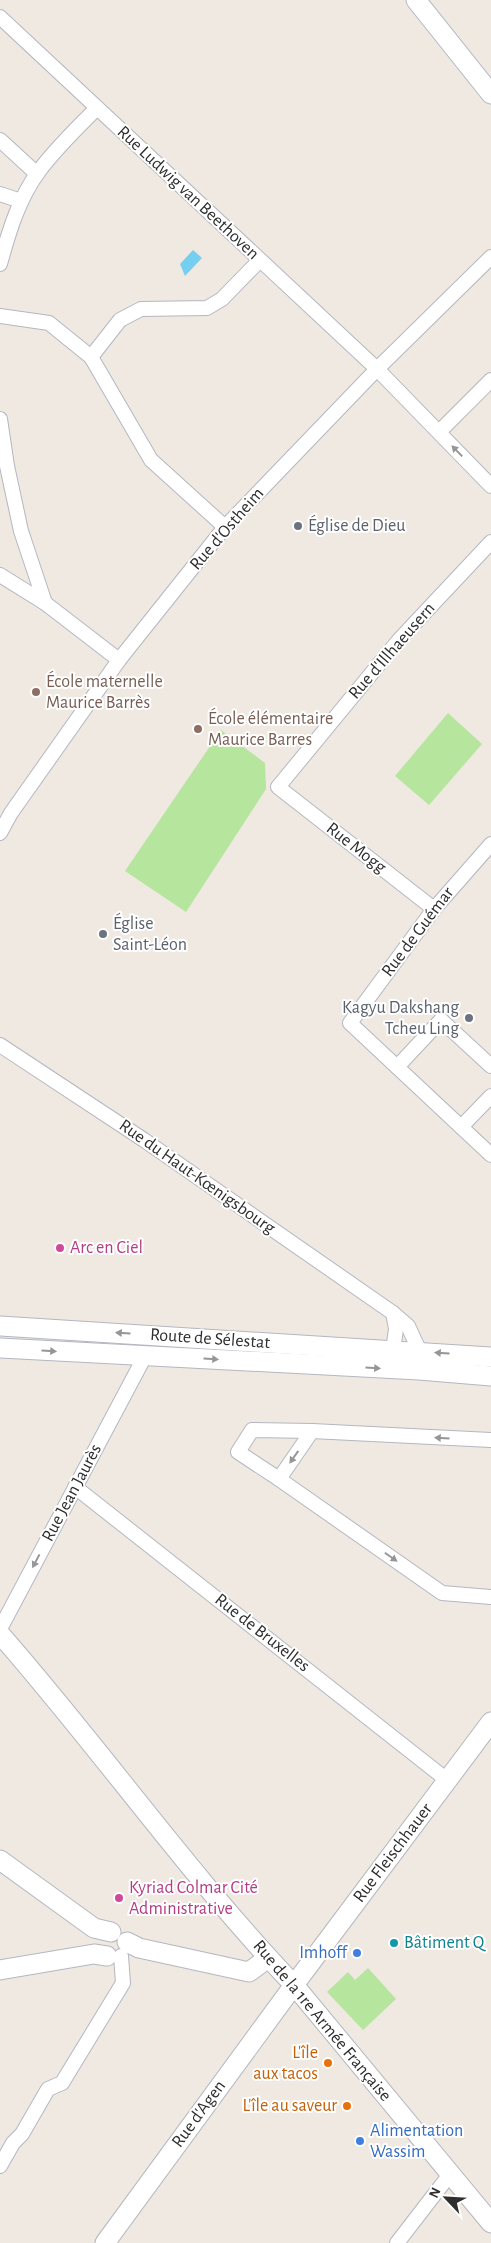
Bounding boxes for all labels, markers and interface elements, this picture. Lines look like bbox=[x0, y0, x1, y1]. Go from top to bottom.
street label: Rue Ludwig van Beethoven bbox=[114, 123, 262, 263]
one-way arrow bbox=[451, 445, 463, 457]
street label: Rue d'Ostheim bbox=[187, 484, 267, 574]
place label: Église de Dieu bbox=[308, 514, 406, 535]
marker: Église de Dieu bbox=[292, 520, 304, 532]
street label: Rue d'Illhaeusern bbox=[345, 599, 439, 703]
place label: École maternelle Maurice Barrès bbox=[46, 670, 163, 712]
marker: École maternelle Maurice Barrès bbox=[30, 686, 42, 698]
place label: École élémentaire Maurice Barres bbox=[208, 707, 333, 749]
marker: École élémentaire Maurice Barres bbox=[192, 723, 204, 735]
street label: Rue Mogg bbox=[323, 819, 389, 877]
street label: Rue de Guémar bbox=[379, 884, 457, 980]
place label: Église Saint-Léon bbox=[113, 912, 187, 954]
marker: Église Saint-Léon bbox=[97, 928, 109, 940]
place label: Kagyu Dakshang Tcheu Ling bbox=[342, 999, 459, 1038]
marker: Kagyu Dakshang Tcheu Ling bbox=[463, 1012, 475, 1024]
street label: Rue du Haut-Kœnigsbourg bbox=[116, 1116, 278, 1238]
place label: Arc en Ciel bbox=[70, 1239, 143, 1257]
marker: Arc en Ciel bbox=[54, 1242, 66, 1254]
street label: Route de Sélestat bbox=[149, 1326, 271, 1352]
one-way arrow bbox=[115, 1329, 131, 1337]
one-way arrow bbox=[41, 1348, 57, 1356]
one-way arrow bbox=[434, 1349, 450, 1357]
one-way arrow bbox=[203, 1356, 219, 1364]
one-way arrow bbox=[366, 1364, 382, 1372]
one-way arrow bbox=[434, 1433, 450, 1441]
street label: Rue Jean Jaurès bbox=[39, 1441, 105, 1545]
one-way arrow bbox=[289, 1451, 299, 1464]
one-way arrow bbox=[384, 1552, 398, 1562]
one-way arrow bbox=[32, 1553, 40, 1568]
street label: Rue de Bruxelles bbox=[211, 1591, 313, 1675]
street label: Rue Fleischhauer bbox=[350, 1800, 436, 1906]
place label: Kyriad Colmar Cité Administrative bbox=[129, 1879, 258, 1918]
marker: Kyriad Colmar Cité Administrative bbox=[113, 1892, 125, 1904]
place label: Bâtiment Q bbox=[404, 1934, 487, 1952]
street label: Rue de la 1re Armée Française bbox=[249, 1937, 395, 2105]
marker: Bâtiment Q bbox=[388, 1937, 400, 1949]
place label: Imhoff bbox=[299, 1944, 349, 1962]
marker: Imhoff bbox=[351, 1947, 363, 1959]
place label: L'île aux tacos bbox=[253, 2044, 318, 2083]
marker: L'île aux tacos bbox=[322, 2057, 334, 2069]
street label: Rue d'Agen bbox=[169, 2077, 229, 2151]
place label: L'île au saveur bbox=[243, 2097, 337, 2115]
marker: L'île au saveur bbox=[341, 2100, 353, 2112]
place label: Alimentation Wassim bbox=[370, 2122, 463, 2161]
marker: Alimentation Wassim bbox=[354, 2135, 366, 2147]
north arrow bbox=[421, 2173, 471, 2223]
text: N bbox=[427, 2186, 444, 2200]

